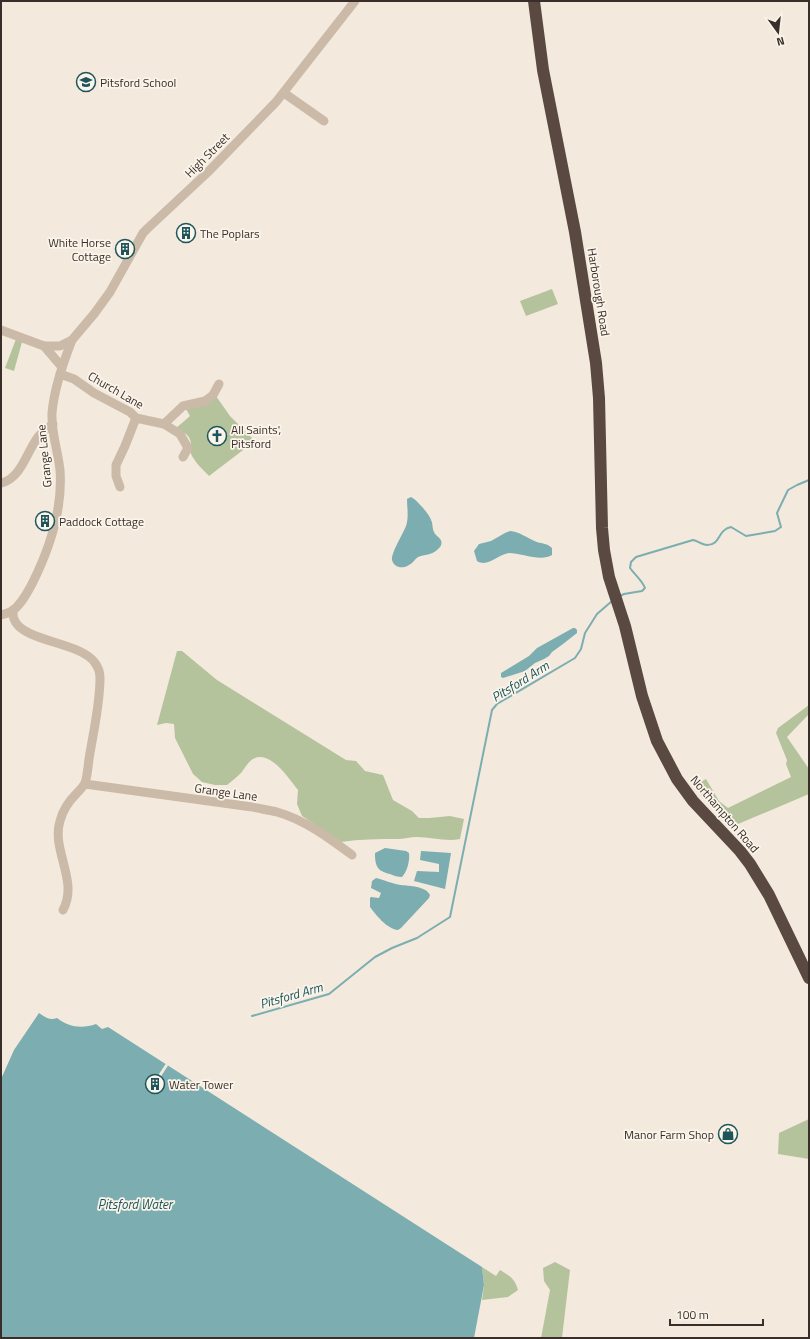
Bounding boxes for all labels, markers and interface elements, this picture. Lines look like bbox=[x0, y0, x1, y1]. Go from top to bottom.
north arrow bbox=[758, 12, 798, 52]
text: N bbox=[775, 33, 786, 50]
school or university icon: Pitsford School bbox=[75, 71, 97, 93]
place label: Pitsford School bbox=[100, 73, 176, 92]
street label: High Street bbox=[180, 128, 234, 182]
building icon: The Poplars bbox=[175, 222, 197, 244]
place label: The Poplars bbox=[200, 224, 260, 243]
place label: White Horse Cottage bbox=[48, 233, 111, 266]
building icon: White Horse Cottage bbox=[114, 238, 136, 260]
street label: Harborough Road bbox=[583, 247, 615, 337]
street label: Church Lane bbox=[84, 366, 148, 414]
place label: All Saints', Pitsford bbox=[231, 420, 281, 453]
street label: Grange Lane bbox=[31, 424, 57, 488]
church icon: All Saints', Pitsford bbox=[206, 425, 228, 447]
building icon: Paddock Cottage bbox=[34, 510, 56, 532]
place label: Paddock Cottage bbox=[59, 512, 144, 531]
water label: Pitsford Arm bbox=[487, 655, 553, 707]
street label: Northampton Road bbox=[686, 771, 764, 857]
street label: Grange Lane bbox=[193, 778, 259, 806]
water label: Pitsford Arm bbox=[257, 976, 326, 1014]
building icon: Water Tower bbox=[144, 1073, 166, 1095]
place label: Water Tower bbox=[169, 1075, 233, 1094]
shop icon: Manor Farm Shop bbox=[717, 1123, 739, 1145]
place label: Manor Farm Shop bbox=[624, 1125, 714, 1144]
water label: Pitsford Water bbox=[98, 1194, 174, 1214]
scale bar bbox=[670, 1301, 763, 1327]
text: 100 m bbox=[676, 1305, 709, 1324]

